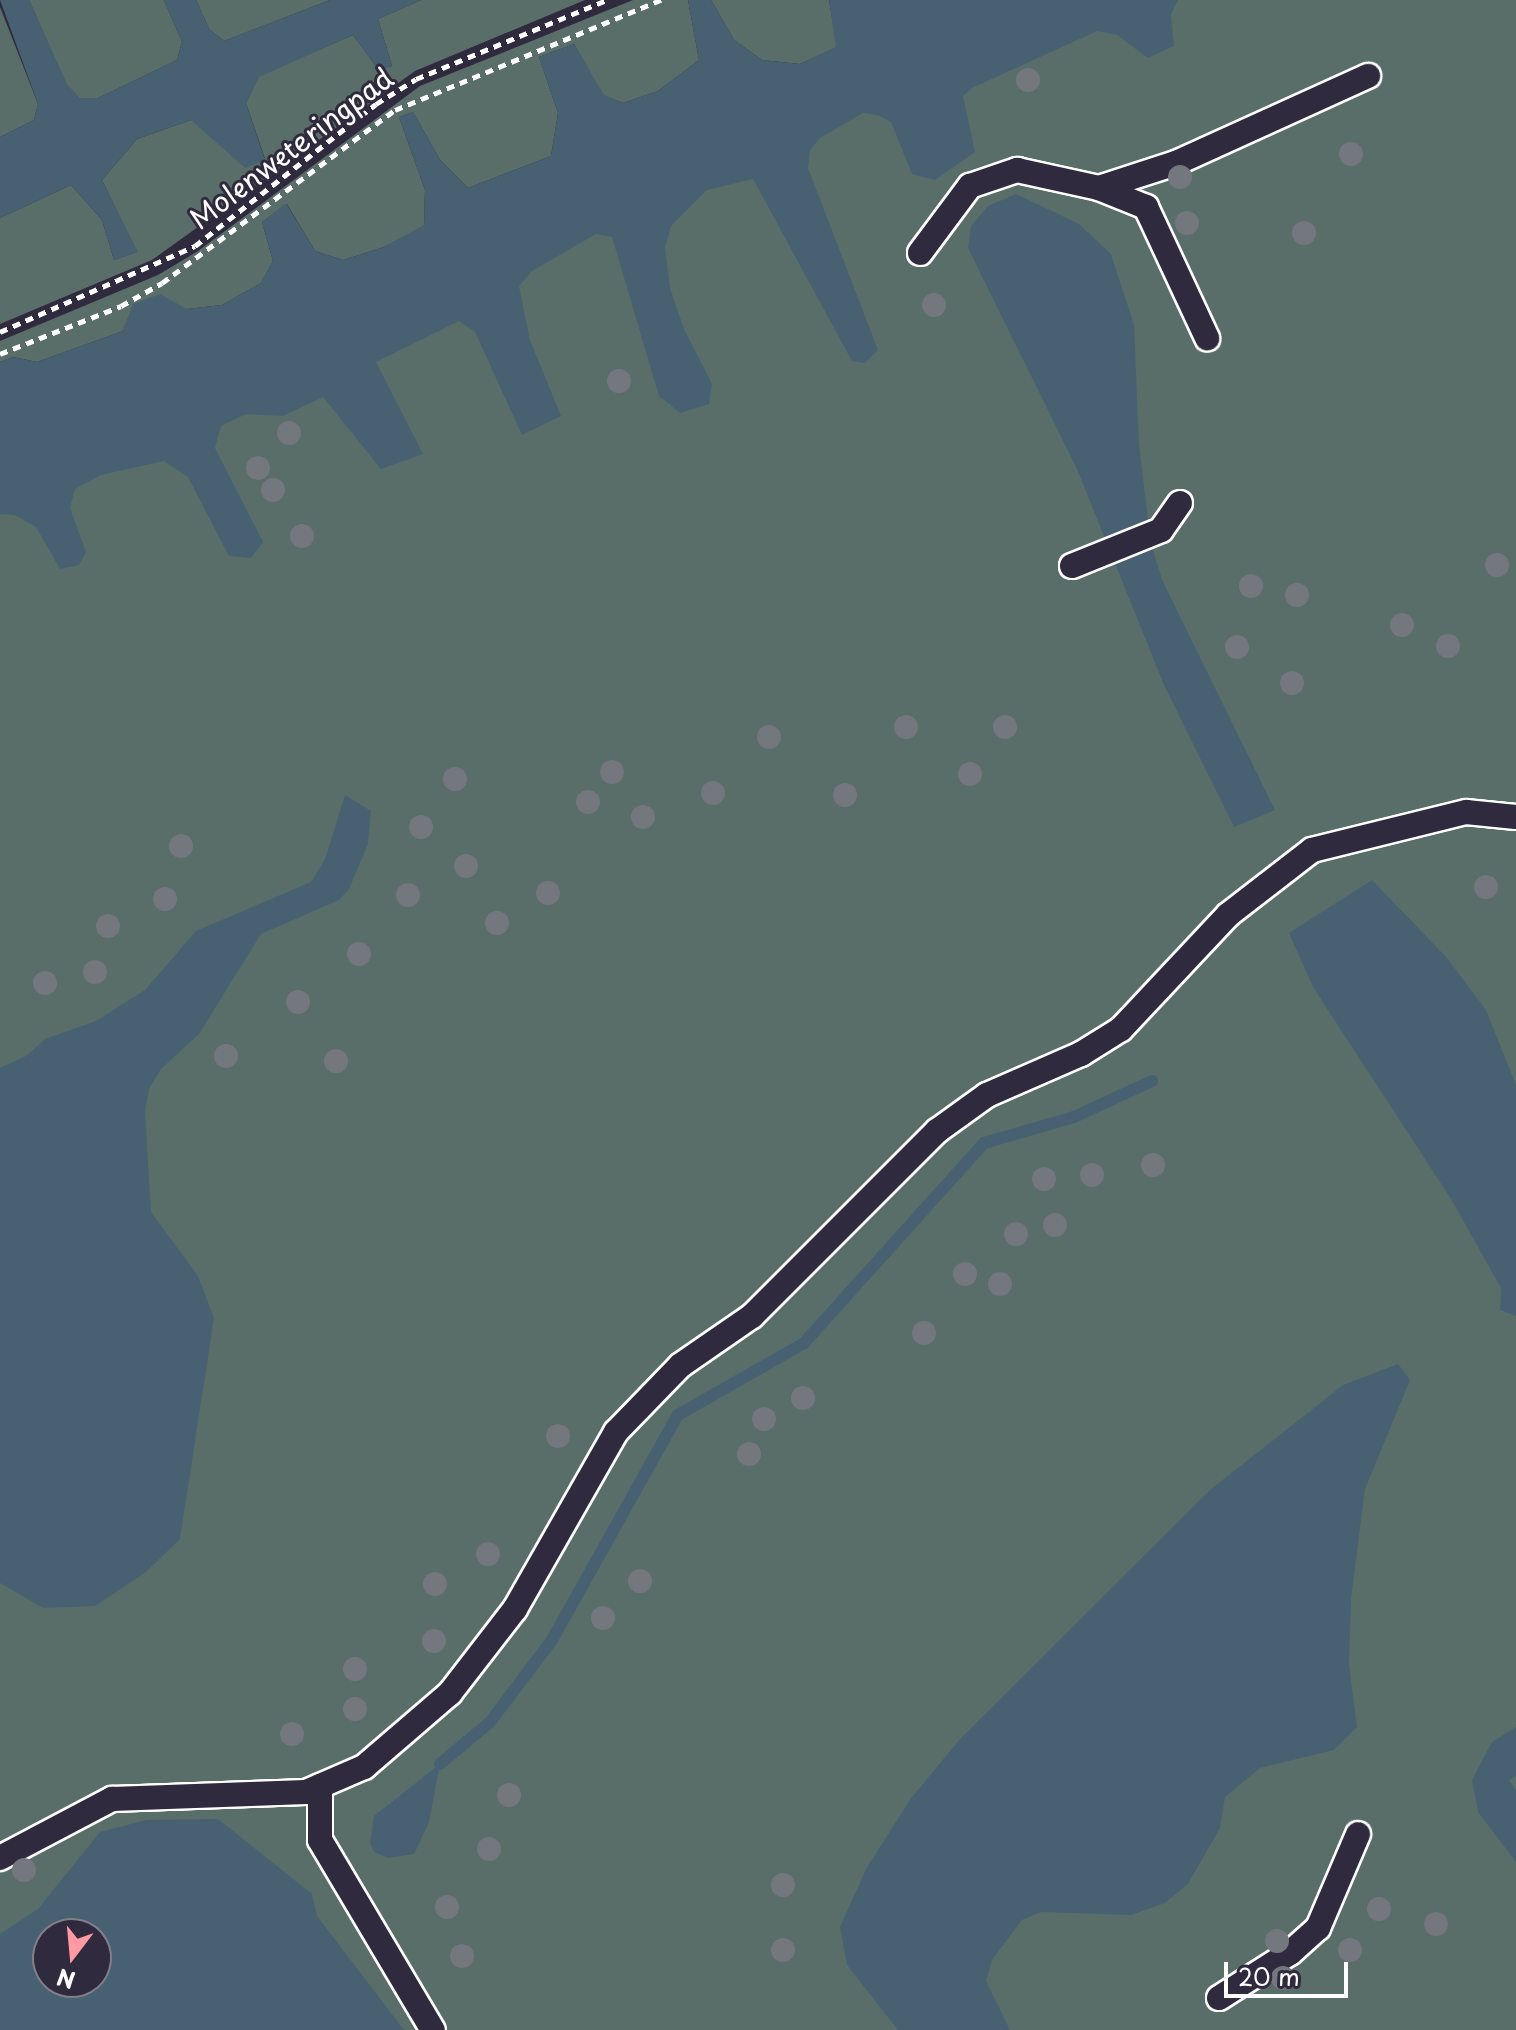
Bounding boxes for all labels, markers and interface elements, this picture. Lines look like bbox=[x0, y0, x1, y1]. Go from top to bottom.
street label: Molenweteringpad bbox=[183, 61, 399, 235]
north arrow bbox=[32, 1918, 112, 1998]
scale bar bbox=[1228, 1946, 1352, 1996]
text: 20 m bbox=[1238, 1958, 1300, 1994]
text: N bbox=[53, 1961, 79, 1998]

